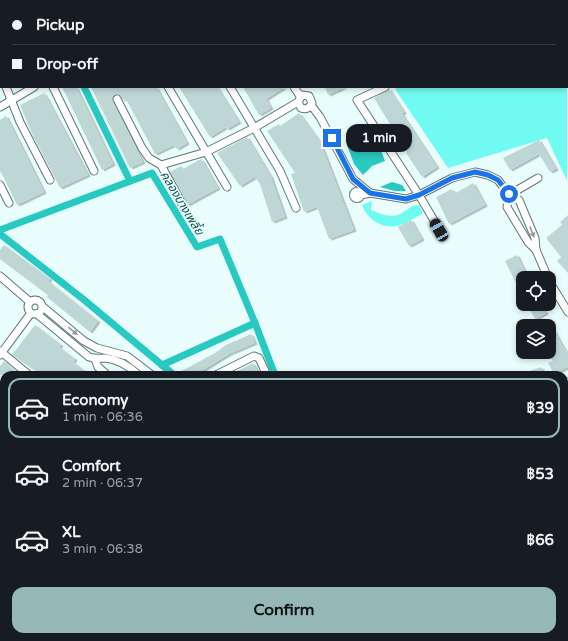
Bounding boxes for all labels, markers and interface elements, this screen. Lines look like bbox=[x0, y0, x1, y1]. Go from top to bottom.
text: Pickup bbox=[36, 16, 84, 34]
text: Drop-off bbox=[36, 55, 98, 73]
callout: 1 min bbox=[346, 124, 412, 152]
route end bbox=[323, 129, 341, 147]
text: 1 min bbox=[362, 130, 396, 146]
water label: คลองบางเพลี้ย bbox=[158, 168, 209, 238]
route start bbox=[500, 185, 518, 203]
car bbox=[428, 217, 450, 243]
one-way arrow bbox=[530, 226, 536, 238]
map controls bbox=[516, 271, 556, 359]
button: locate bbox=[516, 271, 556, 311]
button: layers bbox=[516, 319, 556, 359]
one-way arrow bbox=[67, 327, 78, 336]
icon: car bbox=[14, 390, 50, 426]
text: Economy bbox=[62, 391, 128, 409]
text: ฿39 bbox=[526, 399, 554, 417]
text: 1 min · 06:36 bbox=[62, 409, 143, 425]
icon: car bbox=[14, 456, 50, 492]
text: Comfort bbox=[62, 457, 121, 475]
text: ฿53 bbox=[526, 465, 554, 483]
text: 2 min · 06:37 bbox=[62, 475, 143, 491]
icon: car bbox=[14, 522, 50, 558]
text: XL bbox=[62, 523, 81, 541]
text: ฿66 bbox=[526, 531, 554, 549]
text: 3 min · 06:38 bbox=[62, 541, 143, 557]
button: Confirm bbox=[12, 587, 556, 633]

